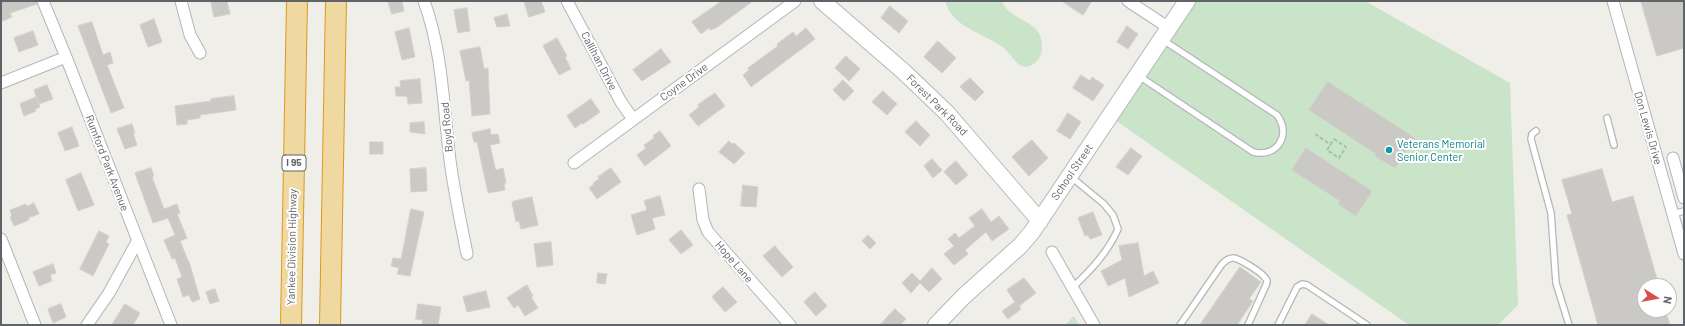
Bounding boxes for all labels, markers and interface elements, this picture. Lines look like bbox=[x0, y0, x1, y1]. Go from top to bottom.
street label: Callihan Drive bbox=[578, 30, 620, 92]
street label: Coyne Drive bbox=[657, 60, 711, 104]
street label: Forest Park Road bbox=[904, 72, 970, 138]
street label: Don Lewis Drive bbox=[1631, 90, 1665, 166]
street label: Boyd Road bbox=[438, 101, 456, 153]
street label: Rumford Park Avenue bbox=[83, 113, 131, 213]
place label: Veterans Memorial Senior Center bbox=[1397, 137, 1485, 163]
street label: School Street bbox=[1048, 141, 1096, 203]
marker: Veterans Memorial Senior Center bbox=[1384, 145, 1394, 155]
road number: I 95 bbox=[282, 155, 306, 171]
street label: Yankee Division Highway bbox=[284, 189, 300, 305]
street label: Hope Lane bbox=[712, 238, 756, 286]
north arrow bbox=[1637, 278, 1677, 318]
text: N bbox=[1661, 295, 1675, 305]

